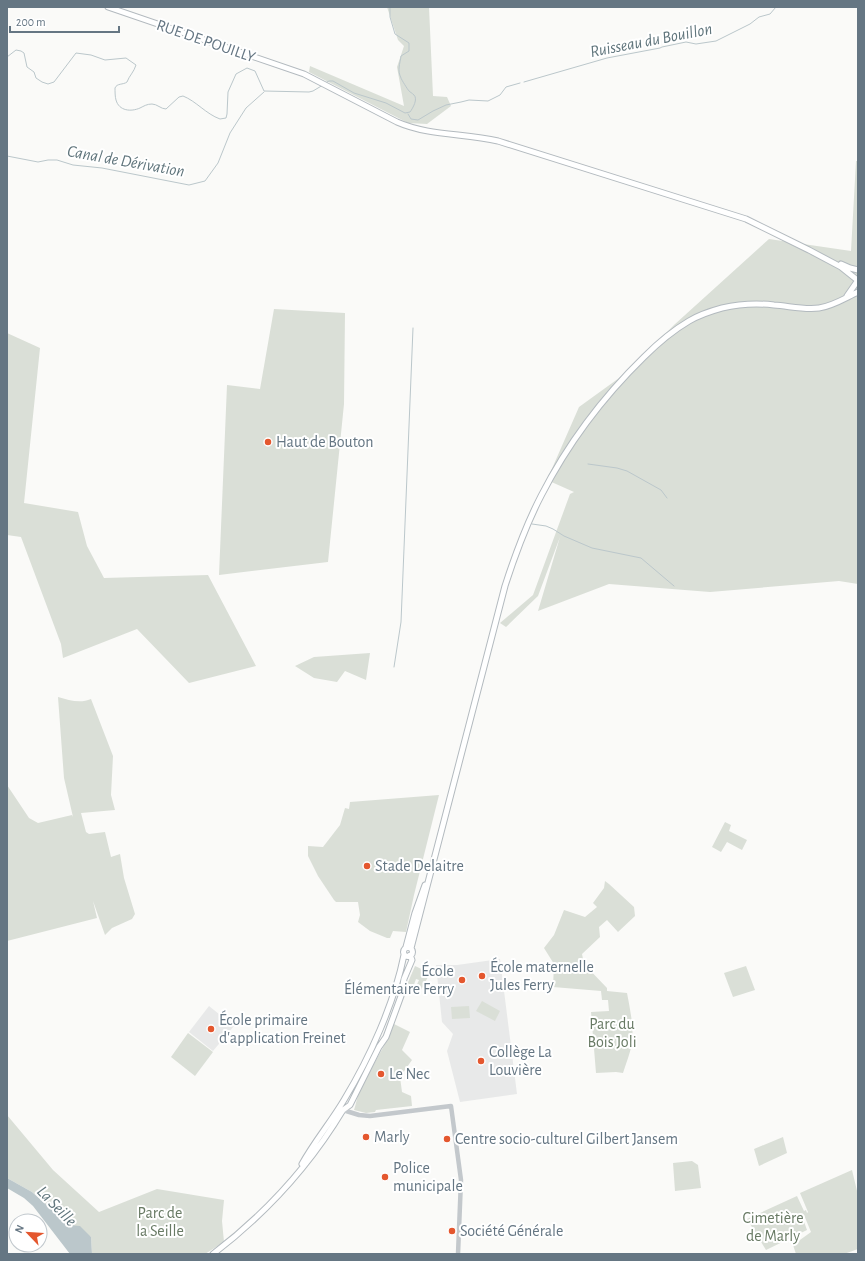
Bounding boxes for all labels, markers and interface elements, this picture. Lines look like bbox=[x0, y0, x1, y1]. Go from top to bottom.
scale bar bbox=[10, 8, 119, 34]
text: 200 m bbox=[16, 16, 46, 28]
street label: RUE DE POUILLY bbox=[155, 17, 258, 66]
water label: Ruisseau du Bouillon bbox=[588, 20, 714, 60]
water label: Canal de Dérivation bbox=[66, 142, 186, 180]
place label: Haut de Bouton bbox=[276, 434, 374, 450]
marker: Haut de Bouton bbox=[263, 437, 273, 447]
place label: Stade Delaitre bbox=[375, 858, 464, 874]
marker: Stade Delaitre bbox=[362, 861, 372, 871]
place label: École maternelle Jules Ferry bbox=[490, 957, 594, 994]
place label: École Élémentaire Ferry bbox=[344, 961, 454, 998]
marker: École maternelle Jules Ferry bbox=[477, 971, 487, 981]
marker: École Élémentaire Ferry bbox=[457, 975, 467, 985]
place label: École primaire d'application Freinet bbox=[219, 1010, 346, 1046]
park label: Parc du Bois Joli bbox=[587, 1016, 637, 1050]
marker: École primaire d'application Freinet bbox=[206, 1024, 216, 1034]
place label: Collège La Louvière bbox=[489, 1044, 552, 1078]
marker: Collège La Louvière bbox=[476, 1056, 486, 1066]
place label: Le Nec bbox=[389, 1066, 430, 1082]
marker: Le Nec bbox=[376, 1069, 386, 1079]
place label: Marly bbox=[374, 1129, 410, 1146]
place label: Centre socio-culturel Gilbert Jansem bbox=[455, 1131, 678, 1147]
marker: Marly bbox=[361, 1132, 371, 1142]
marker: Centre socio-culturel Gilbert Jansem bbox=[442, 1134, 452, 1144]
place label: Police municipale bbox=[393, 1160, 463, 1194]
marker: Police municipale bbox=[380, 1172, 390, 1182]
water label: La Seille bbox=[34, 1183, 80, 1229]
park label: Parc de la Seille bbox=[136, 1205, 184, 1239]
park label: Cimetière de Marly bbox=[742, 1210, 804, 1245]
north arrow bbox=[8, 1213, 48, 1253]
text: N bbox=[13, 1223, 26, 1235]
place label: Société Générale bbox=[460, 1223, 563, 1239]
marker: Société Générale bbox=[447, 1226, 457, 1236]

